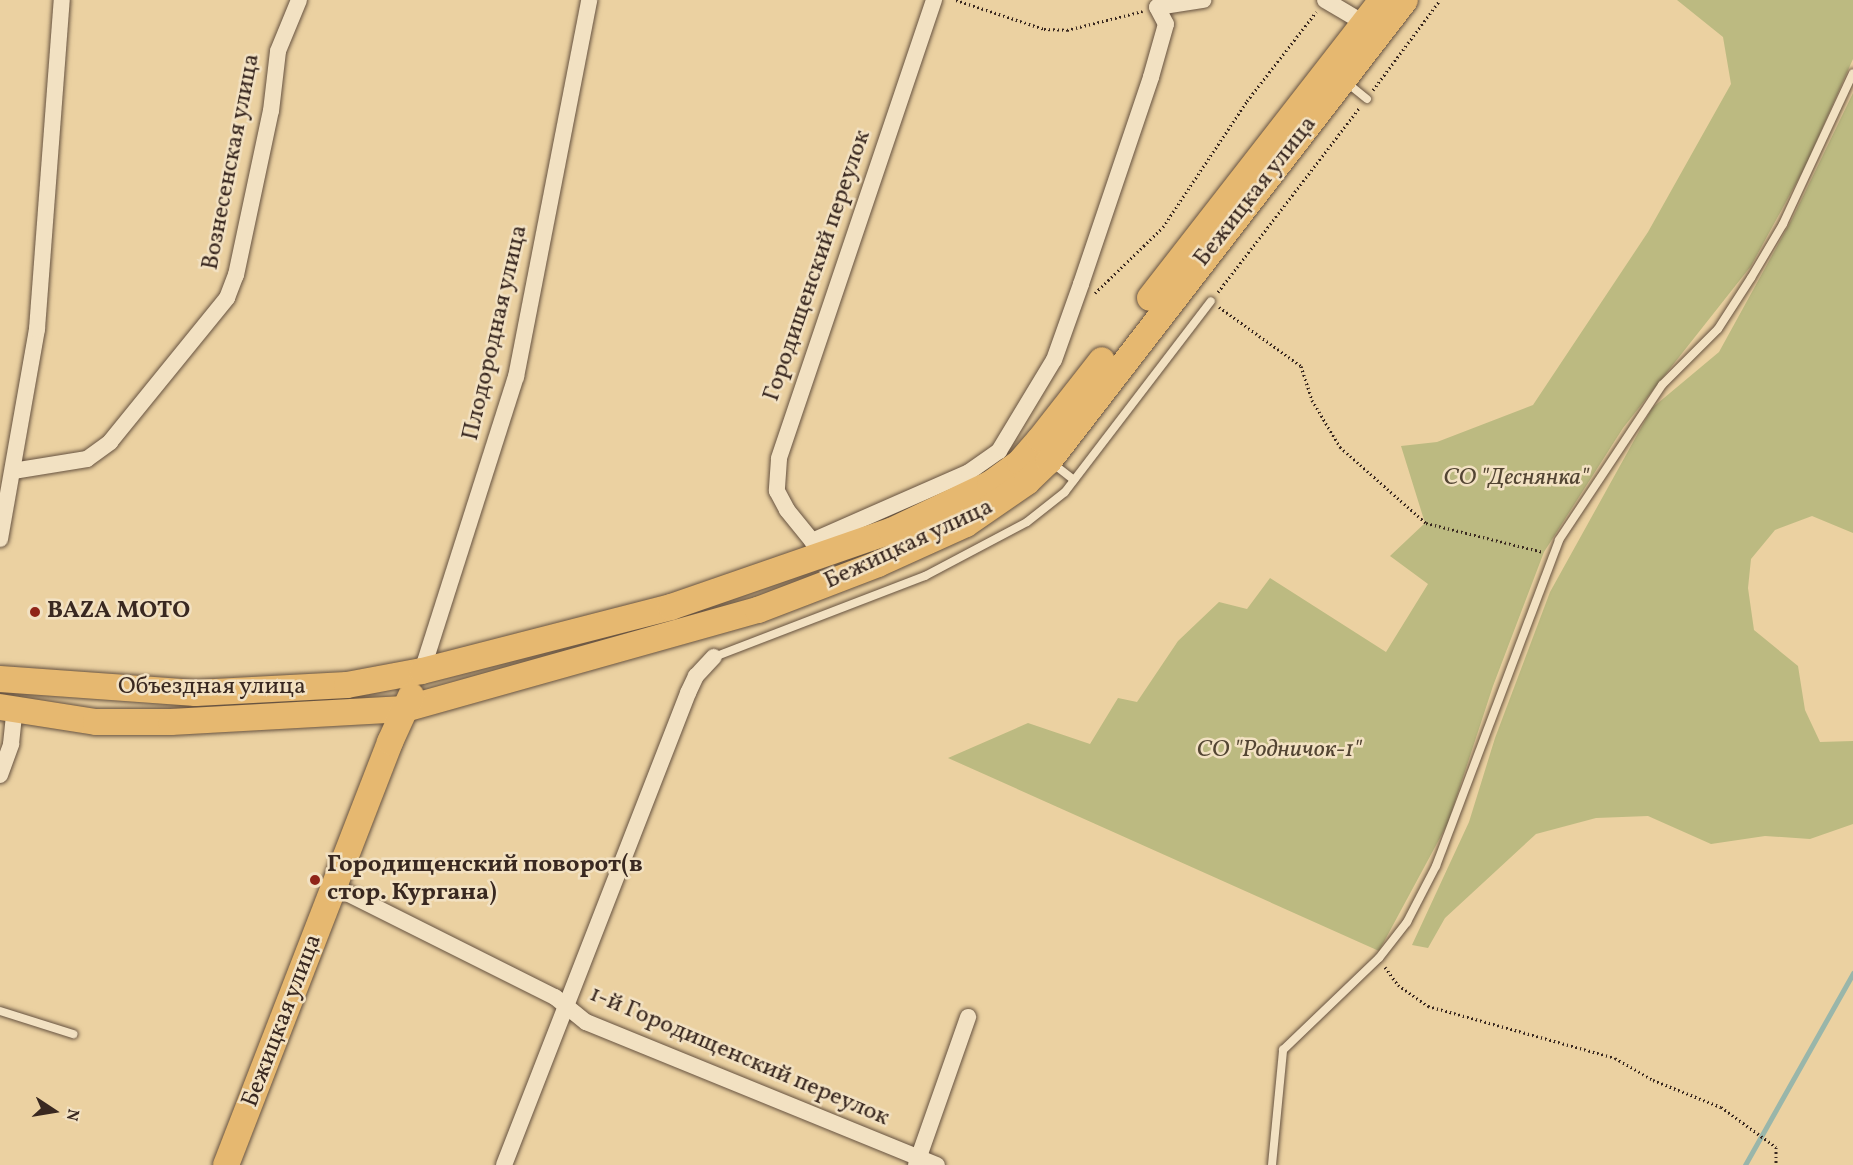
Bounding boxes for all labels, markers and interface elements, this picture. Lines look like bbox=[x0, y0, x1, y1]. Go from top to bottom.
street label: Вознесенская улица bbox=[197, 51, 267, 273]
street label: Бежицкая улица bbox=[1188, 111, 1324, 273]
street label: Городищенский переулок bbox=[758, 127, 878, 405]
street label: Плодородная улица bbox=[457, 222, 535, 444]
park label: СО "Деснянка" bbox=[1443, 465, 1589, 493]
street label: Бежицкая улица bbox=[820, 493, 998, 597]
place label: BAZA MOTO bbox=[47, 598, 190, 626]
marker: BAZA MOTO bbox=[28, 605, 42, 619]
street label: Объездная улица bbox=[118, 674, 306, 702]
park label: СО "Родничок-1" bbox=[1197, 737, 1361, 765]
place label: Городищенский поворот(в стор. Кургана) bbox=[327, 852, 643, 908]
marker: Городищенский поворот(в стор. Кургана) bbox=[308, 873, 322, 887]
street label: Бежицкая улица bbox=[237, 930, 329, 1112]
street label: 1-й Городищенский переулок bbox=[585, 981, 893, 1133]
north arrow bbox=[24, 1081, 84, 1141]
text: N bbox=[60, 1107, 84, 1123]

